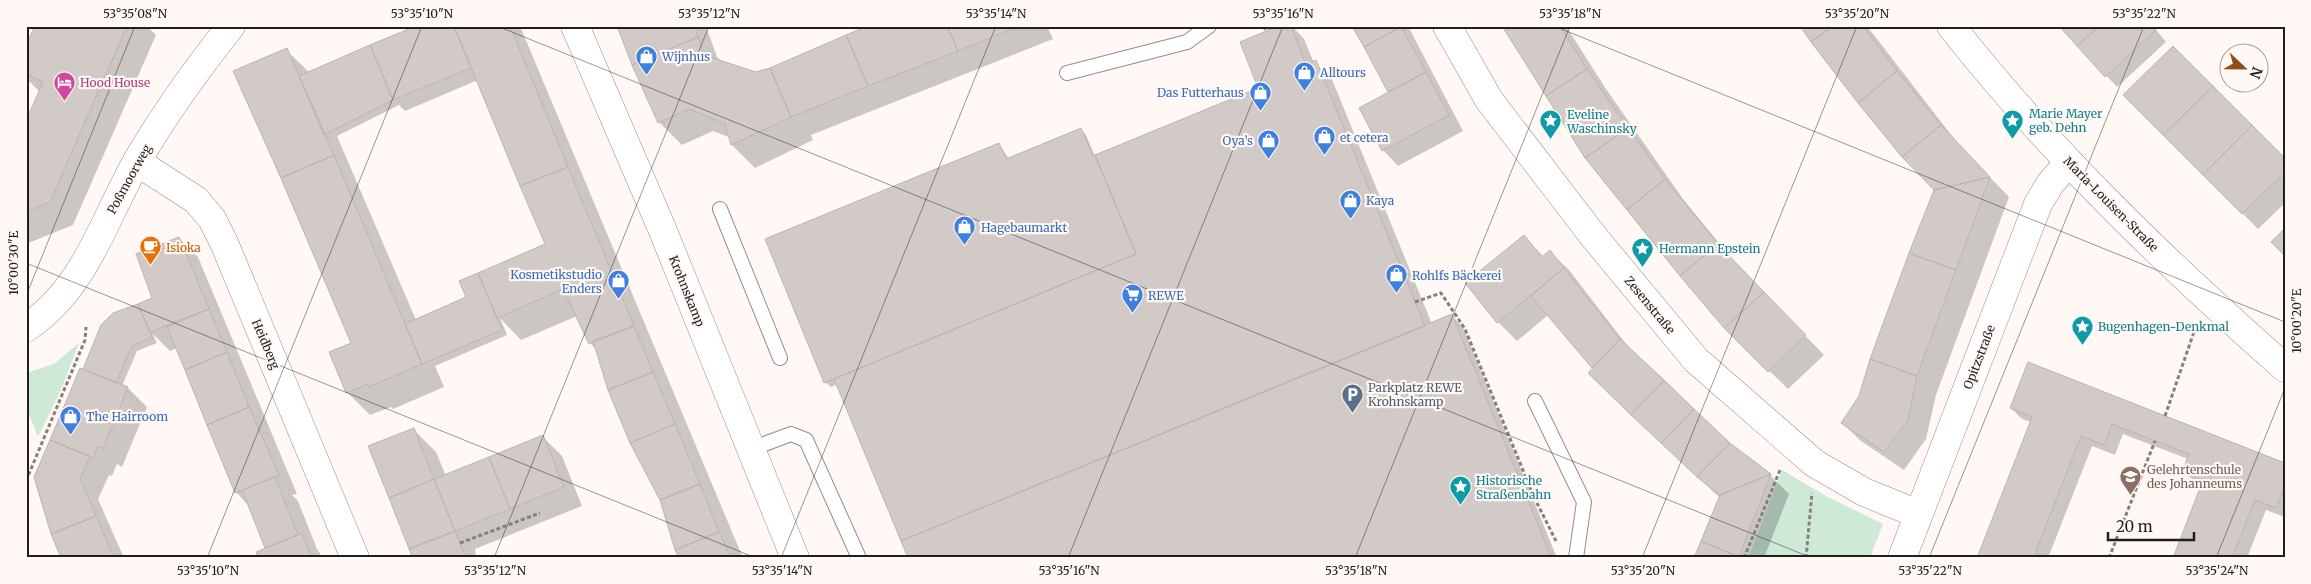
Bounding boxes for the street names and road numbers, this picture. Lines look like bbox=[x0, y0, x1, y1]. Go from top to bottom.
street label: Poßmoorweg bbox=[104, 141, 155, 217]
street label: Maria-Louisen-Straße bbox=[2060, 153, 2162, 255]
street label: Krohnskamp bbox=[666, 253, 708, 329]
street label: Zesenstraße bbox=[1621, 273, 1679, 337]
street label: Heidberg bbox=[249, 317, 284, 372]
street label: Opitzstraße bbox=[1960, 323, 1998, 391]

